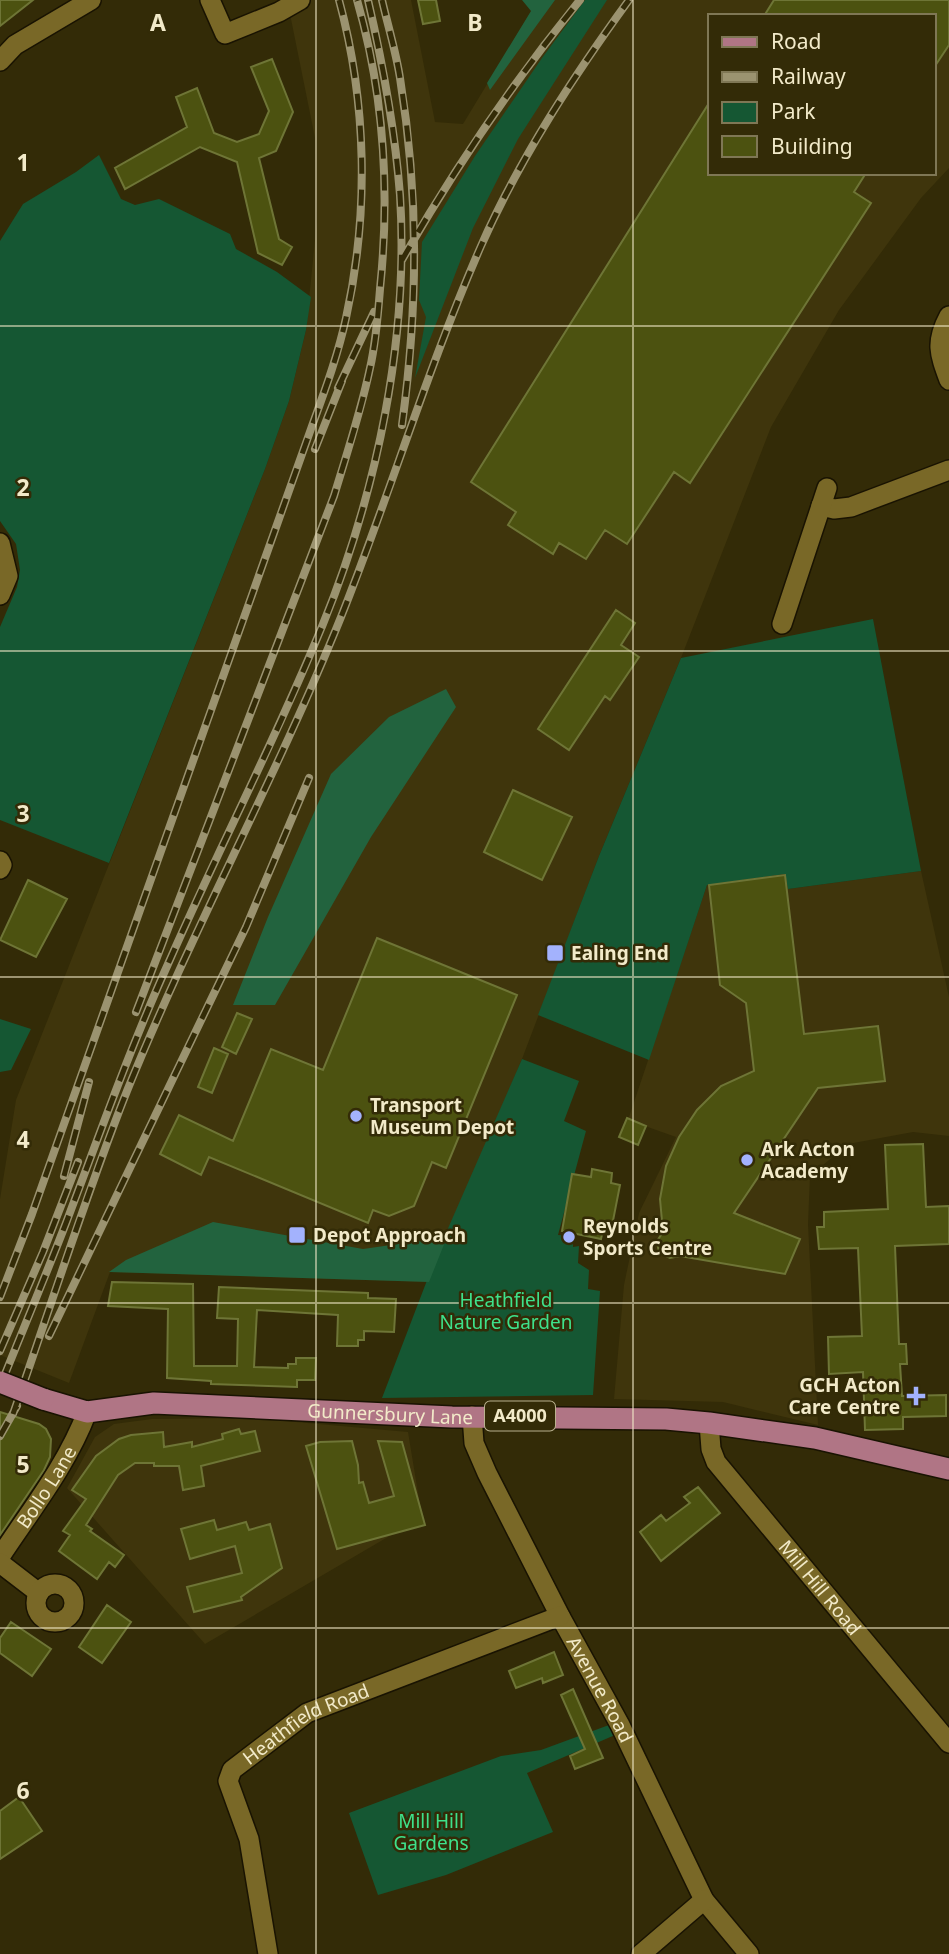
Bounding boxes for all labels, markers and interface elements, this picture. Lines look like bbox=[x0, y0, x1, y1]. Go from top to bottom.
text: A bbox=[150, 6, 166, 38]
text: B bbox=[467, 6, 483, 38]
legend bbox=[708, 14, 935, 175]
text: Road bbox=[771, 27, 821, 55]
text: Railway bbox=[771, 62, 846, 90]
text: Park bbox=[771, 97, 816, 125]
text: Building bbox=[771, 132, 853, 160]
text: 1 bbox=[16, 146, 30, 178]
text: 2 bbox=[16, 471, 30, 503]
text: 3 bbox=[16, 797, 30, 829]
place label: Ealing End bbox=[571, 940, 669, 966]
marker: Ealing End bbox=[545, 943, 565, 963]
place label: Transport Museum Depot bbox=[370, 1092, 514, 1140]
marker: Transport Museum Depot bbox=[348, 1108, 364, 1124]
text: 4 bbox=[16, 1123, 30, 1155]
place label: Ark Acton Academy bbox=[761, 1136, 855, 1184]
marker: Ark Acton Academy bbox=[739, 1152, 755, 1168]
place label: Reynolds Sports Centre bbox=[583, 1213, 712, 1261]
place label: Depot Approach bbox=[313, 1222, 466, 1248]
marker: Depot Approach bbox=[287, 1225, 307, 1245]
marker: Reynolds Sports Centre bbox=[561, 1229, 577, 1245]
park label: Heathfield Nature Garden bbox=[440, 1287, 572, 1335]
place label: GCH Acton Care Centre bbox=[788, 1372, 900, 1420]
marker: GCH Acton Care Centre bbox=[906, 1386, 926, 1406]
street label: Gunnersbury Lane bbox=[307, 1397, 473, 1430]
road number: A4000 bbox=[485, 1401, 555, 1430]
street label: Bollo Lane bbox=[10, 1441, 82, 1534]
text: 5 bbox=[16, 1448, 30, 1480]
street label: Mill Hill Road bbox=[773, 1534, 867, 1641]
street label: Avenue Road bbox=[561, 1632, 639, 1747]
street label: Heathfield Road bbox=[237, 1677, 373, 1770]
text: 6 bbox=[16, 1774, 30, 1806]
park label: Mill Hill Gardens bbox=[393, 1808, 469, 1856]

